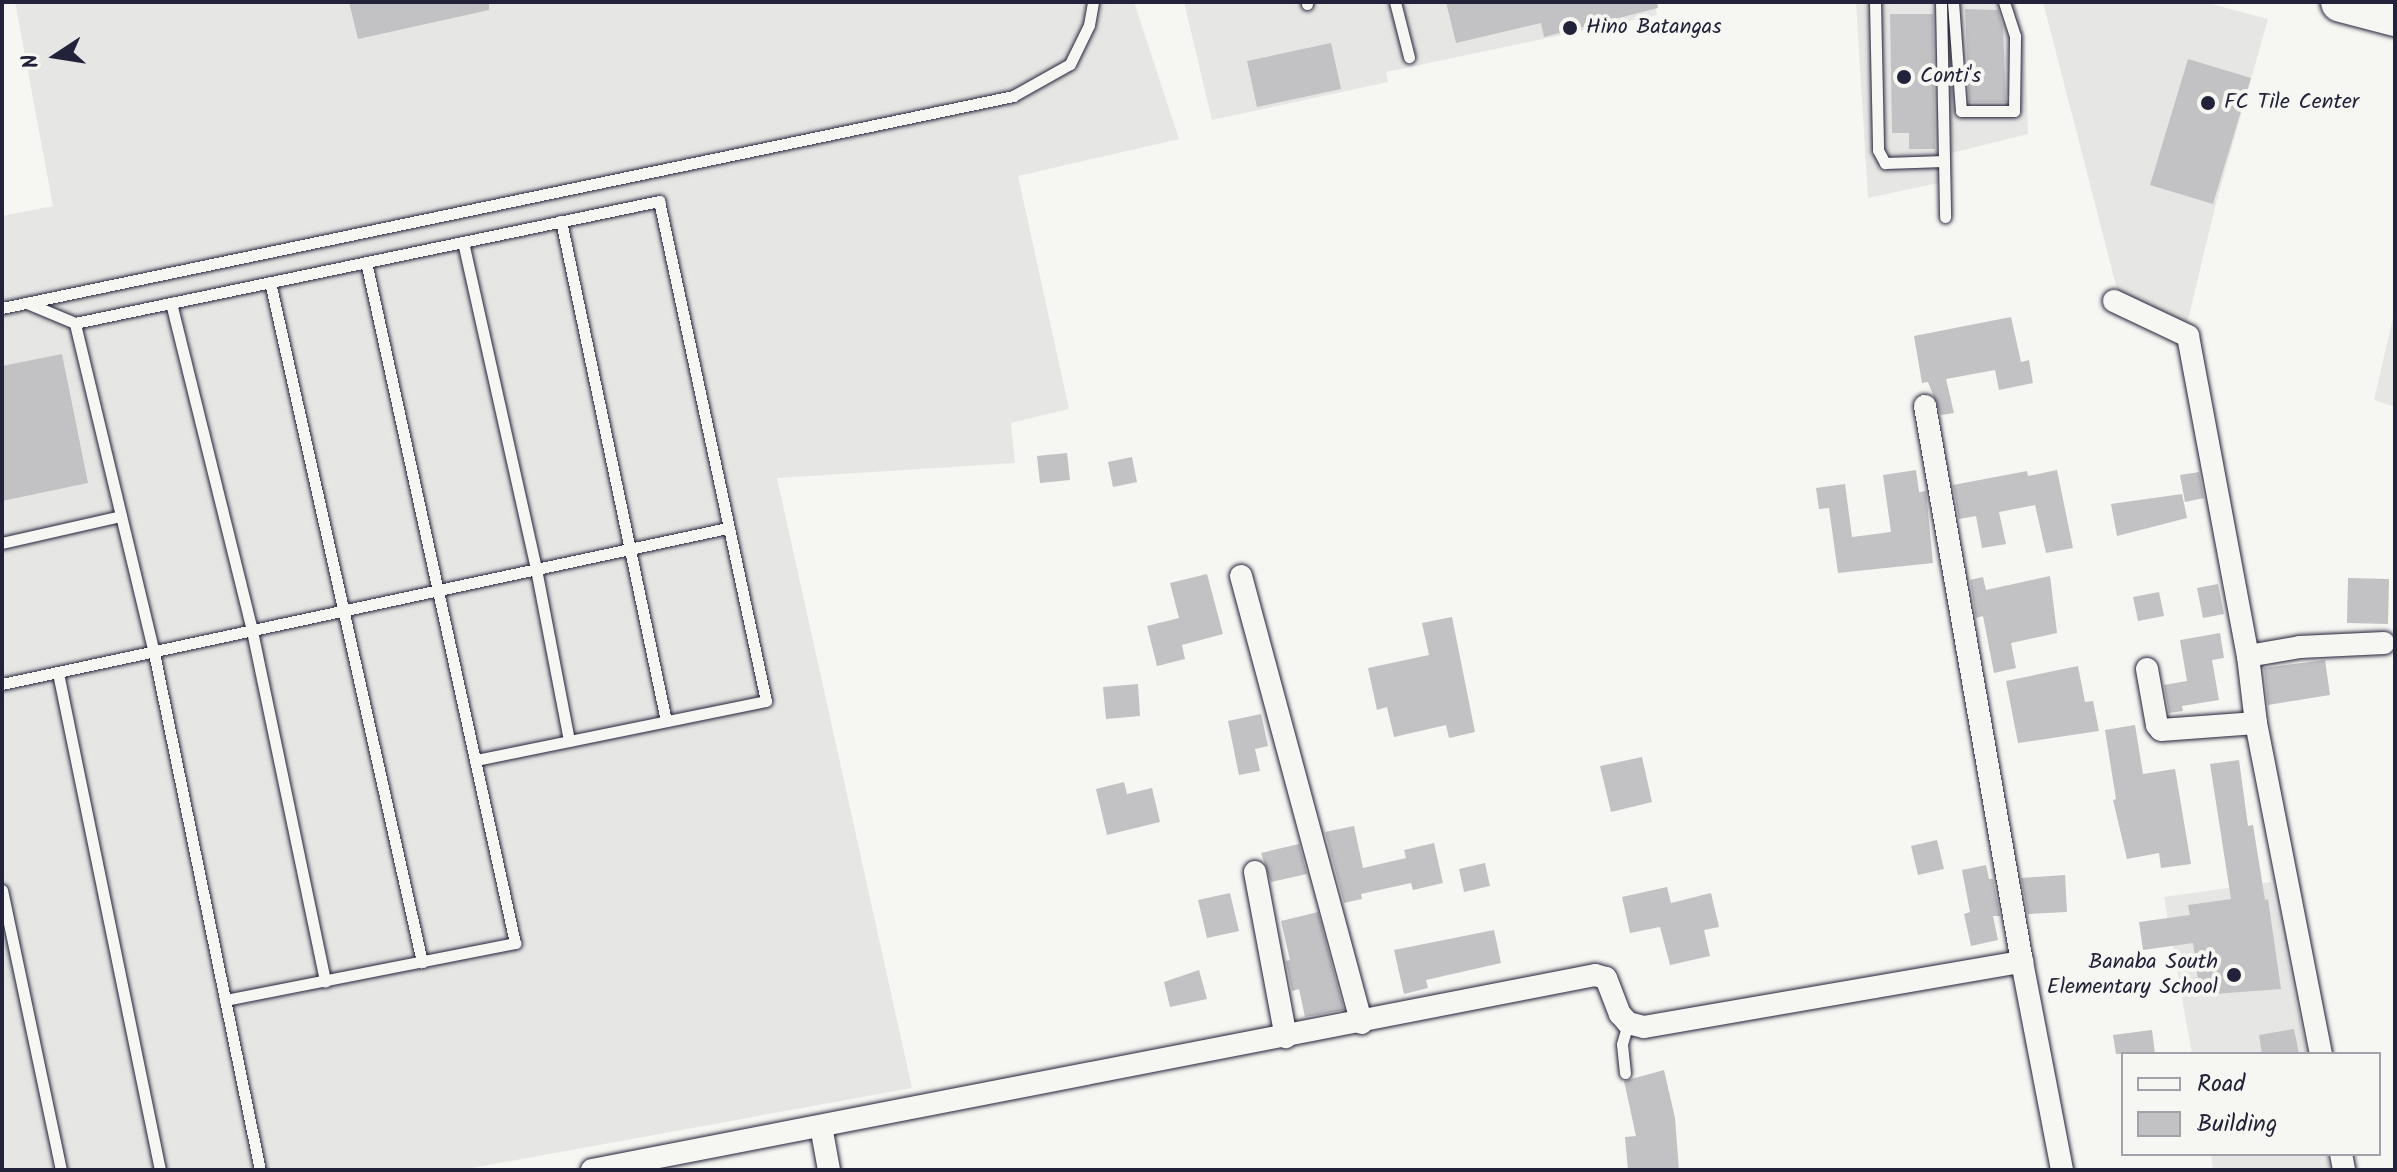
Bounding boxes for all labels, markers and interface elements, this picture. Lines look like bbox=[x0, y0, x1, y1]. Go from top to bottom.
place label: Hino Batangas bbox=[1586, 15, 1722, 41]
north arrow bbox=[16, 16, 96, 96]
marker: Hino Batangas bbox=[1561, 19, 1579, 37]
text: N bbox=[13, 51, 51, 72]
place label: Conti's bbox=[1920, 64, 1981, 90]
marker: Conti's bbox=[1895, 68, 1913, 86]
place label: FC Tile Center bbox=[2224, 90, 2359, 116]
marker: FC Tile Center bbox=[2199, 94, 2217, 112]
place label: Banaba South Elementary School bbox=[2047, 949, 2218, 1000]
marker: Banaba South Elementary School bbox=[2225, 966, 2243, 984]
legend bbox=[2121, 1052, 2381, 1156]
text: Road bbox=[2197, 1065, 2245, 1104]
text: Building bbox=[2197, 1105, 2277, 1144]

